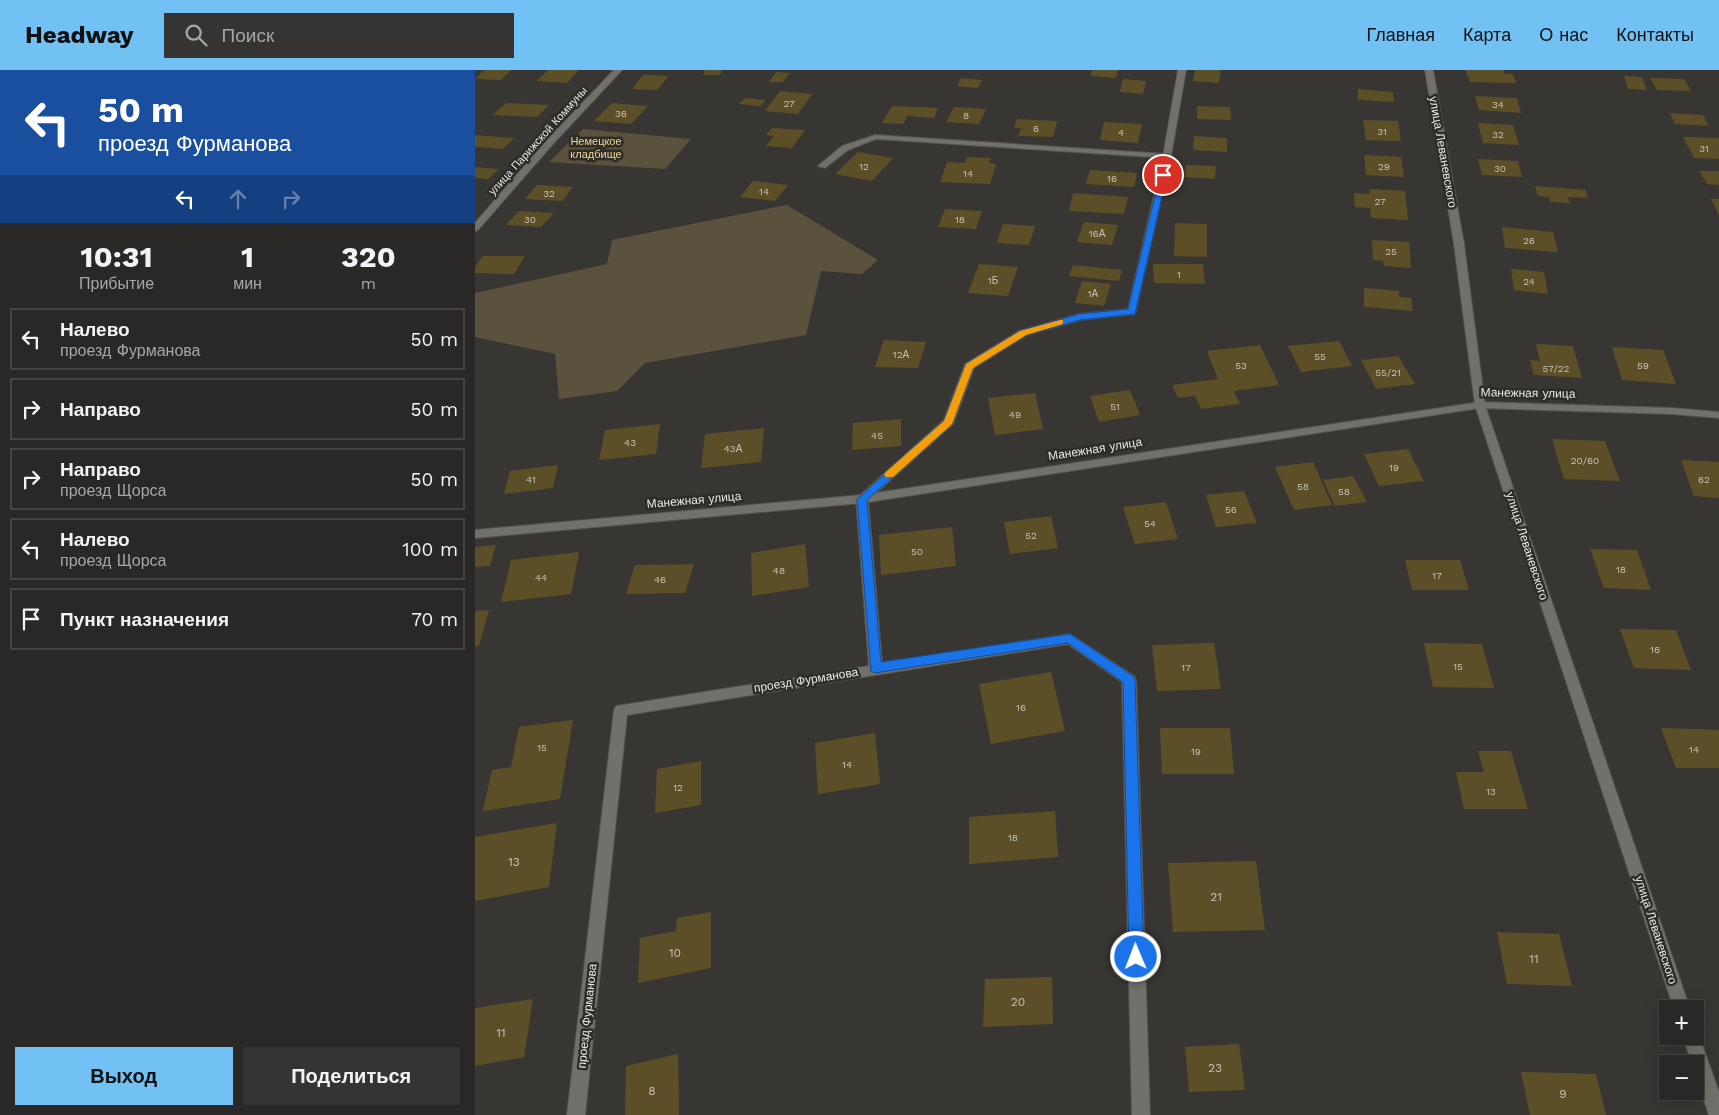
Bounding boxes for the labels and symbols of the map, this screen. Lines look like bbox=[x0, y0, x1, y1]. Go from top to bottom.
street label: улица Парижской Коммуны bbox=[486, 84, 590, 198]
street label: улица Леваневского bbox=[1426, 95, 1460, 209]
house number: 27 bbox=[783, 98, 795, 109]
house number: 34 bbox=[1492, 99, 1504, 110]
house number: 36 bbox=[615, 108, 627, 119]
house number: 8 bbox=[963, 110, 969, 121]
house number: 6 bbox=[1033, 123, 1039, 134]
house number: 31 bbox=[1377, 126, 1387, 137]
house number: 4 bbox=[1118, 127, 1124, 138]
house number: 32 bbox=[1492, 129, 1504, 140]
park label: Немецкое кладбище bbox=[570, 135, 622, 161]
house number: 31 bbox=[1699, 143, 1709, 154]
pin bbox=[1142, 154, 1184, 196]
house number: 12 bbox=[859, 161, 869, 172]
house number: 29 bbox=[1378, 161, 1390, 172]
house number: 30 bbox=[1494, 163, 1506, 174]
house number: 14 bbox=[963, 168, 973, 179]
house number: 16 bbox=[1107, 173, 1117, 184]
house number: 14 bbox=[759, 186, 769, 197]
house number: 32 bbox=[543, 188, 555, 199]
house number: 27 bbox=[1374, 196, 1386, 207]
house number: 30 bbox=[524, 214, 536, 225]
house number: 18 bbox=[955, 214, 965, 225]
house number: 16А bbox=[1089, 228, 1106, 239]
house number: 26 bbox=[1523, 235, 1535, 246]
house number: 25 bbox=[1385, 246, 1397, 257]
house number: 1 bbox=[1177, 269, 1181, 280]
house number: 1Б bbox=[988, 275, 999, 286]
house number: 24 bbox=[1523, 276, 1535, 287]
house number: 1А bbox=[1088, 288, 1099, 299]
house number: 12А bbox=[893, 349, 910, 360]
house number: 55 bbox=[1314, 351, 1326, 362]
house number: 53 bbox=[1235, 360, 1247, 371]
house number: 59 bbox=[1637, 360, 1649, 371]
house number: 57/22 bbox=[1543, 363, 1570, 374]
house number: 55/21 bbox=[1375, 367, 1401, 378]
street label: Манежная улица bbox=[1480, 385, 1576, 401]
house number: 51 bbox=[1110, 401, 1120, 412]
house number: 49 bbox=[1009, 409, 1021, 420]
house number: 45 bbox=[871, 430, 883, 441]
street label: Манежная улица bbox=[1047, 435, 1143, 463]
house number: 43 bbox=[624, 437, 636, 448]
house number: 43А bbox=[724, 443, 743, 454]
house number: 20/60 bbox=[1571, 455, 1599, 466]
house number: 19 bbox=[1389, 462, 1399, 473]
house number: 41 bbox=[526, 474, 536, 485]
house number: 62 bbox=[1698, 474, 1710, 485]
house number: 58 bbox=[1297, 481, 1309, 492]
house number: 58 bbox=[1338, 486, 1350, 497]
street label: Манежная улица bbox=[646, 489, 742, 511]
street label: улица Леваневского bbox=[1503, 490, 1551, 602]
house number: 56 bbox=[1225, 504, 1237, 515]
house number: 54 bbox=[1144, 518, 1156, 529]
house number: 52 bbox=[1025, 530, 1037, 541]
house number: 50 bbox=[911, 546, 923, 557]
house number: 18 bbox=[1616, 564, 1626, 575]
house number: 48 bbox=[773, 565, 785, 576]
house number: 17 bbox=[1432, 570, 1442, 581]
house number: 44 bbox=[535, 572, 547, 583]
house number: 46 bbox=[654, 574, 666, 585]
house number: 16 bbox=[1650, 644, 1660, 655]
house number: 15 bbox=[1453, 661, 1463, 672]
house number: 17 bbox=[1181, 662, 1191, 673]
street label: проезд Фурманова bbox=[753, 665, 859, 695]
house number: 16 bbox=[1016, 702, 1026, 713]
house number: 15 bbox=[537, 742, 547, 753]
house number: 14 bbox=[1689, 744, 1699, 755]
house number: 19 bbox=[1191, 746, 1201, 757]
house number: 14 bbox=[842, 759, 852, 770]
house number: 12 bbox=[673, 782, 683, 793]
house number: 13 bbox=[1486, 786, 1496, 797]
house number: 18 bbox=[1008, 832, 1018, 843]
house number: 13 bbox=[508, 855, 520, 869]
street label: улица Леваневского bbox=[1632, 874, 1680, 986]
house number: 21 bbox=[1210, 890, 1222, 904]
position arrow bbox=[1109, 930, 1161, 982]
house number: 10 bbox=[669, 946, 681, 960]
house number: 11 bbox=[1529, 952, 1539, 966]
street label: проезд Фурманова bbox=[575, 963, 600, 1069]
house number: 20 bbox=[1011, 995, 1025, 1009]
house number: 11 bbox=[496, 1026, 506, 1040]
house number: 23 bbox=[1208, 1061, 1222, 1075]
house number: 8 bbox=[648, 1084, 656, 1098]
house number: 9 bbox=[1559, 1087, 1567, 1101]

